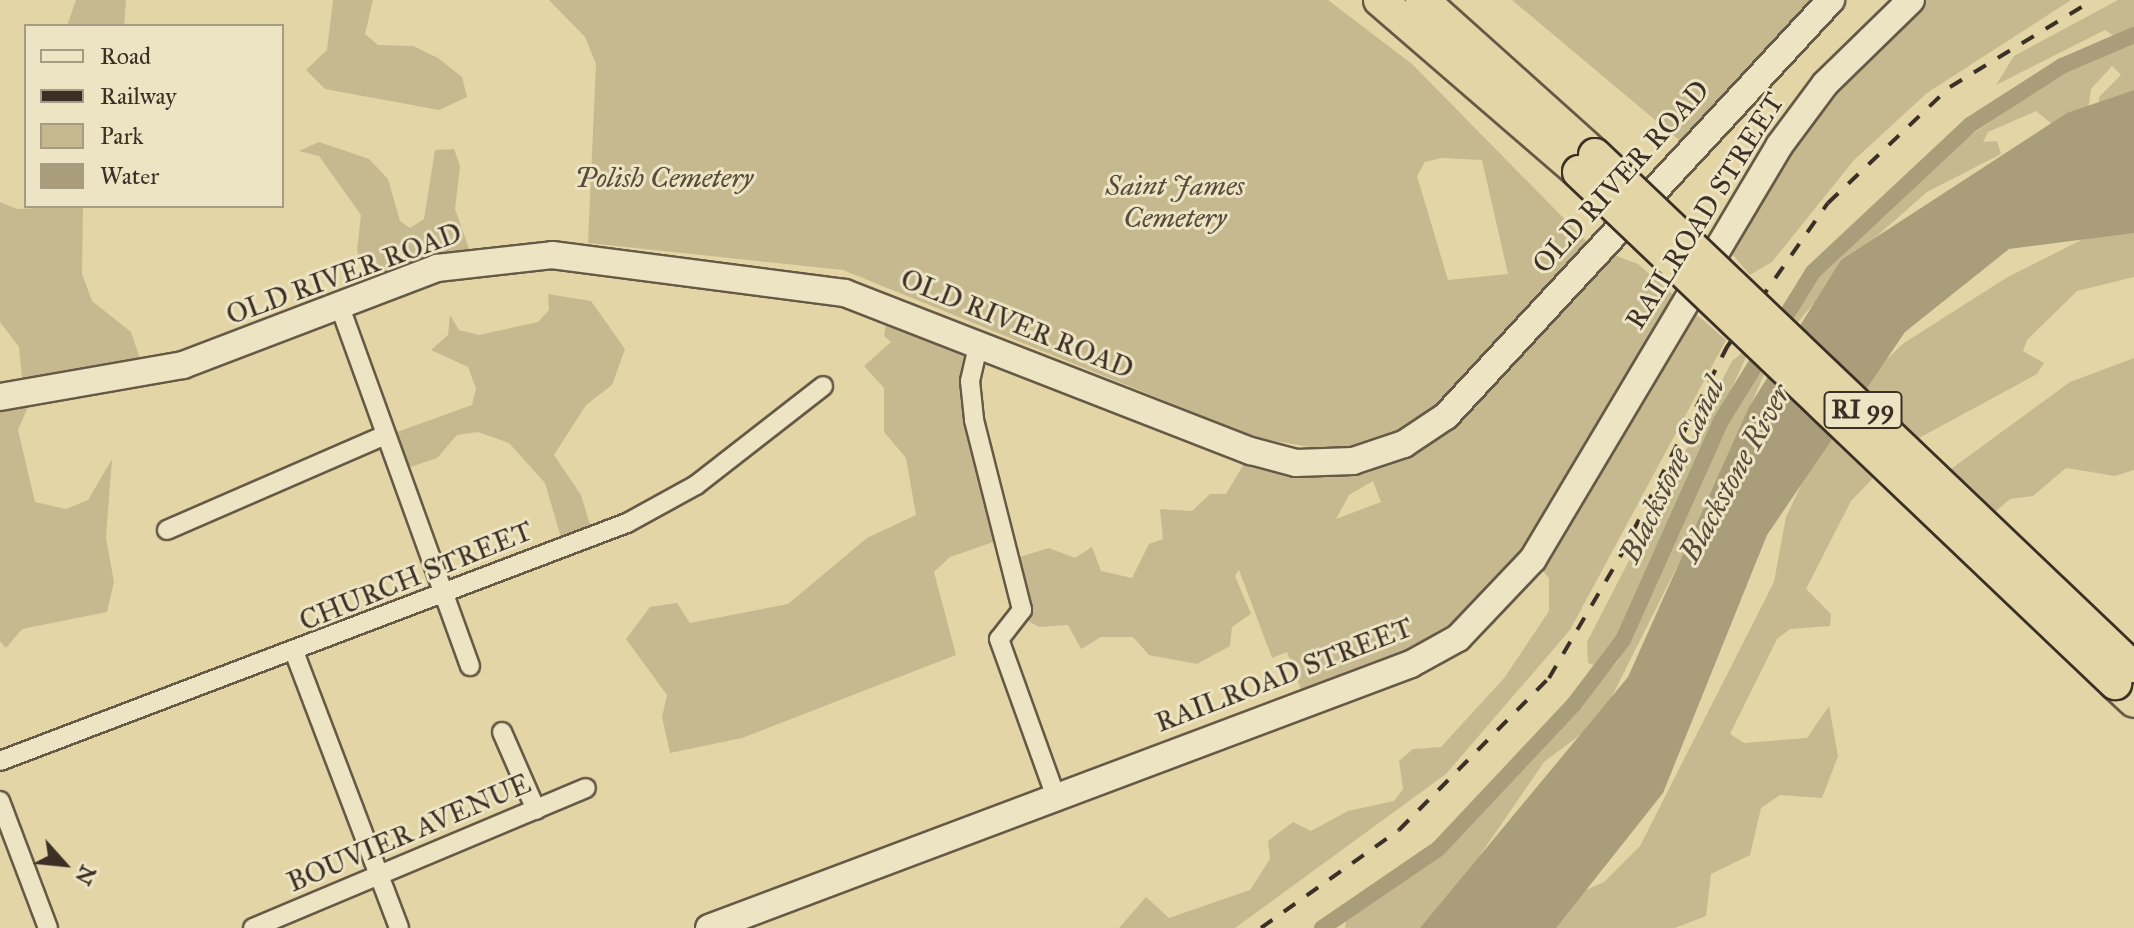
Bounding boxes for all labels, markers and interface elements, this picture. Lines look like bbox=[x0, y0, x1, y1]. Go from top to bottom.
legend bbox=[24, 24, 284, 208]
text: Road bbox=[100, 41, 151, 71]
street label: OLD RIVER ROAD bbox=[1526, 74, 1716, 280]
text: Railway bbox=[100, 81, 177, 111]
street label: RAILROAD STREET bbox=[1619, 86, 1791, 336]
text: Park bbox=[100, 121, 143, 151]
text: Water bbox=[100, 161, 159, 191]
park label: Polish Cemetery bbox=[575, 161, 753, 195]
park label: Saint James Cemetery bbox=[1106, 169, 1244, 235]
street label: OLD RIVER ROAD bbox=[222, 216, 466, 332]
street label: OLD RIVER ROAD bbox=[896, 262, 1138, 386]
water label: Blackstone Canal bbox=[1612, 372, 1732, 568]
water label: Blackstone River bbox=[1671, 378, 1799, 568]
road number: RI 99 bbox=[1823, 388, 1903, 432]
street label: CHURCH STREET bbox=[295, 514, 537, 638]
street label: RAILROAD STREET bbox=[1151, 610, 1417, 740]
street label: BOUVIER AVENUE bbox=[282, 767, 536, 899]
north arrow bbox=[24, 824, 104, 904]
text: N bbox=[70, 861, 102, 890]

